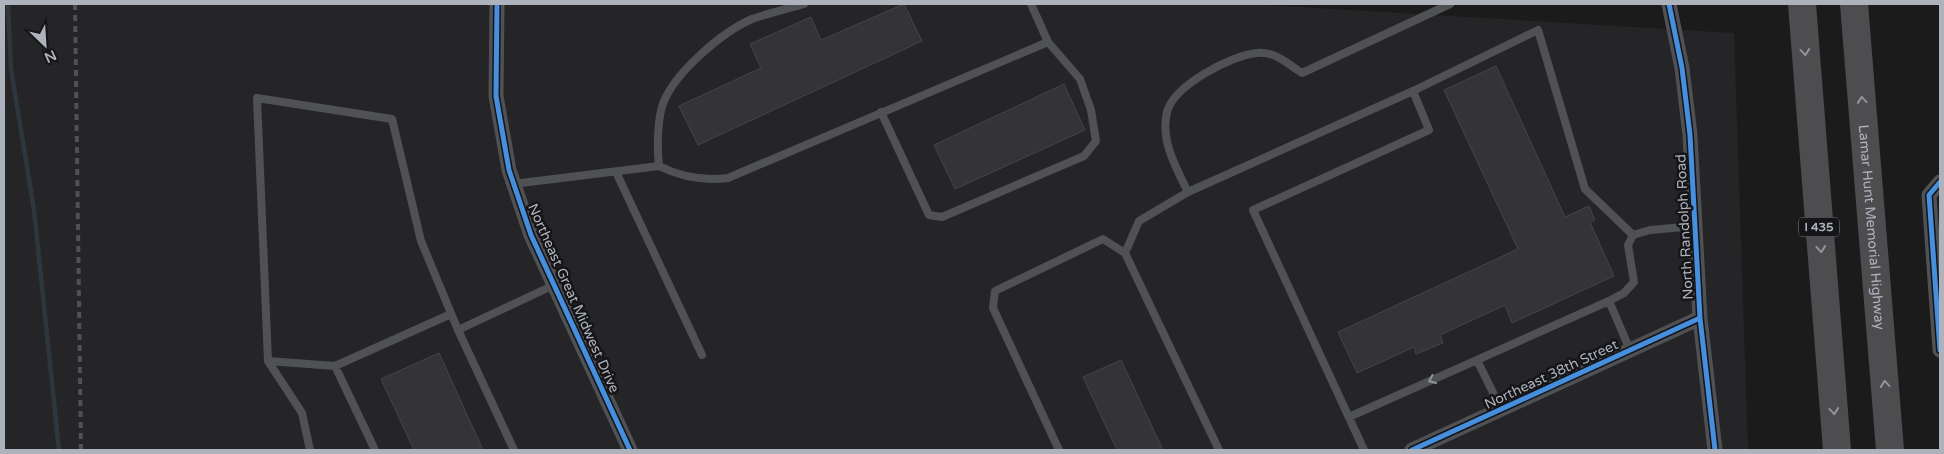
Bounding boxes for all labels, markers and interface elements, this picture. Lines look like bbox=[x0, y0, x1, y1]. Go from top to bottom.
north arrow bbox=[20, 20, 70, 70]
text: N bbox=[42, 46, 59, 66]
one-way arrow bbox=[1799, 49, 1810, 57]
one-way arrow bbox=[1857, 96, 1868, 104]
street label: Lamar Hunt Memorial Highway bbox=[1855, 124, 1888, 331]
street label: North Randolph Road bbox=[1672, 154, 1697, 300]
street label: Northeast Great Midwest Drive bbox=[524, 201, 623, 396]
road number: I 435 bbox=[1799, 218, 1839, 236]
one-way arrow bbox=[1815, 246, 1826, 254]
street label: Northeast 38th Street bbox=[1482, 336, 1621, 413]
one-way arrow bbox=[1428, 374, 1437, 385]
one-way arrow bbox=[1879, 380, 1890, 388]
one-way arrow bbox=[1828, 407, 1839, 415]

